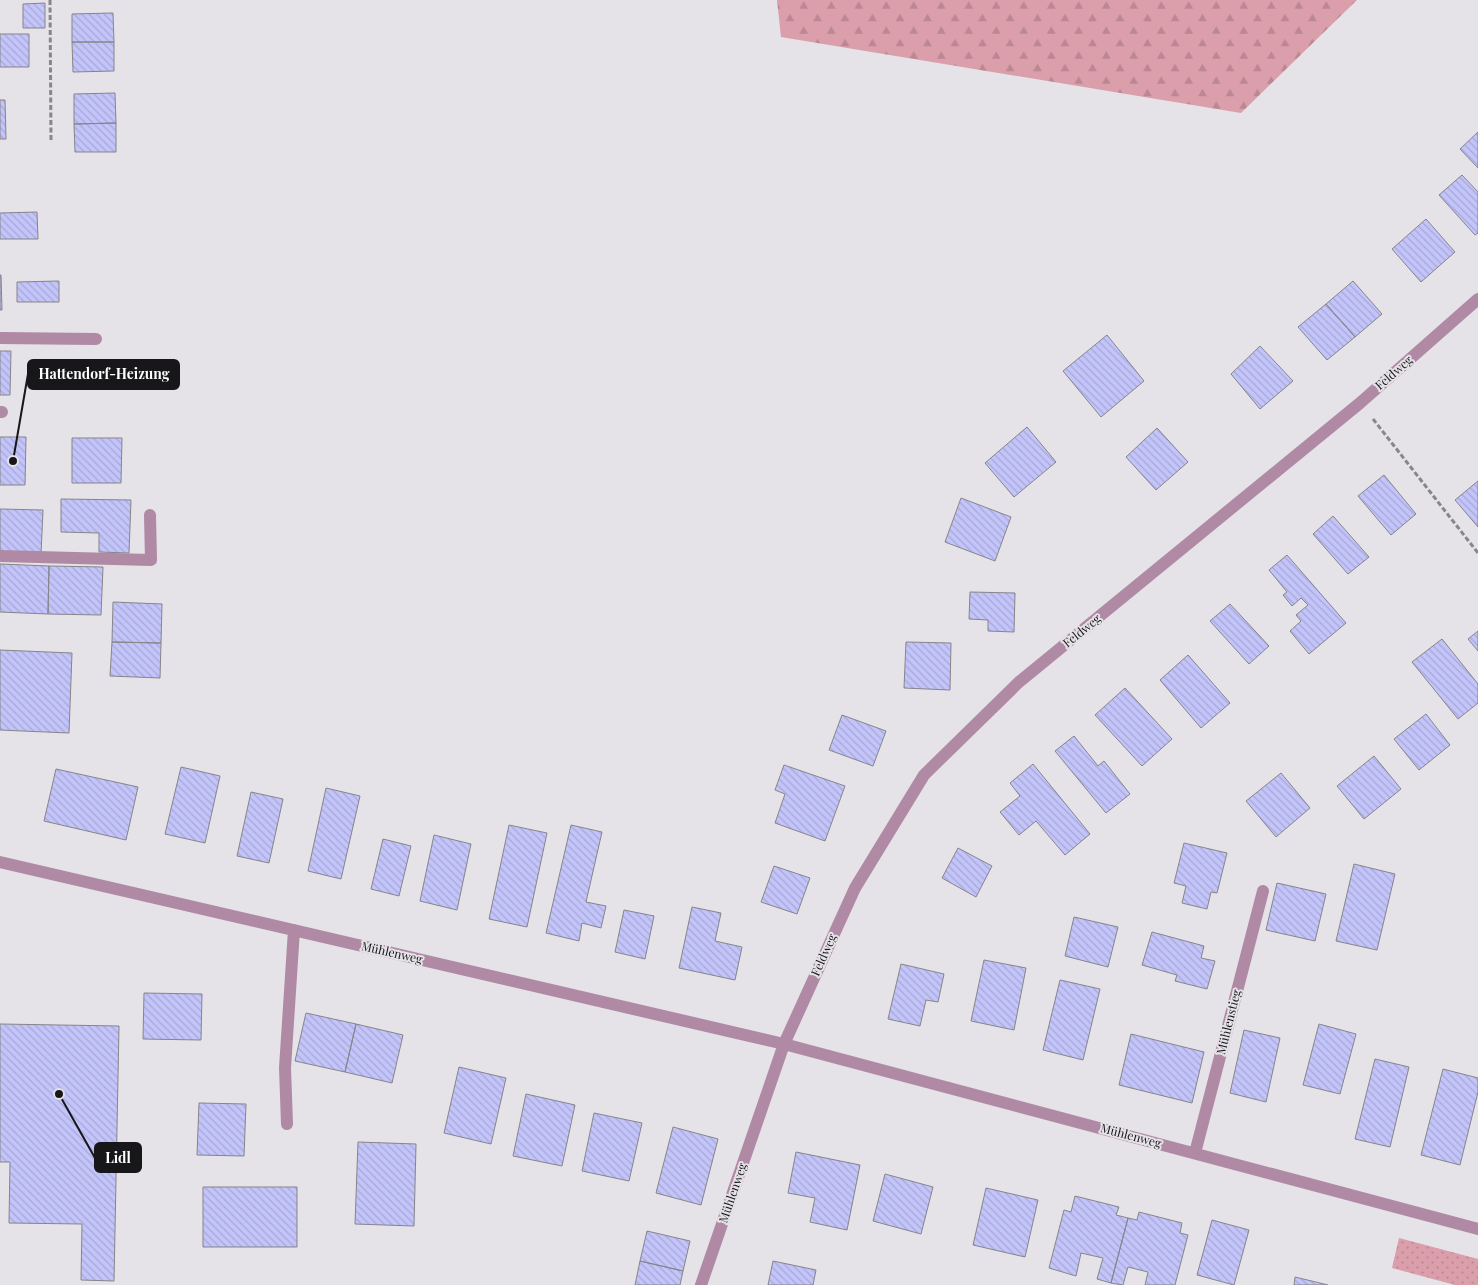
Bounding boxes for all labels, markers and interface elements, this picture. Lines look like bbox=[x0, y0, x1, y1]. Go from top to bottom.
street label: Feldweg bbox=[1371, 351, 1416, 393]
callout: Hattendorf-Heizung bbox=[28, 360, 179, 389]
text: Hattendorf-Heizung bbox=[38, 364, 170, 383]
street label: Feldweg bbox=[1059, 610, 1104, 650]
street label: Feldweg bbox=[807, 930, 840, 978]
street label: Mühlenweg bbox=[360, 937, 425, 967]
street label: Mühlenstieg bbox=[1212, 987, 1244, 1056]
street label: Mühlenweg bbox=[1099, 1119, 1164, 1151]
callout: Lidl bbox=[95, 1143, 141, 1172]
text: Lidl bbox=[105, 1148, 131, 1167]
street label: Mühlenweg bbox=[714, 1160, 750, 1225]

